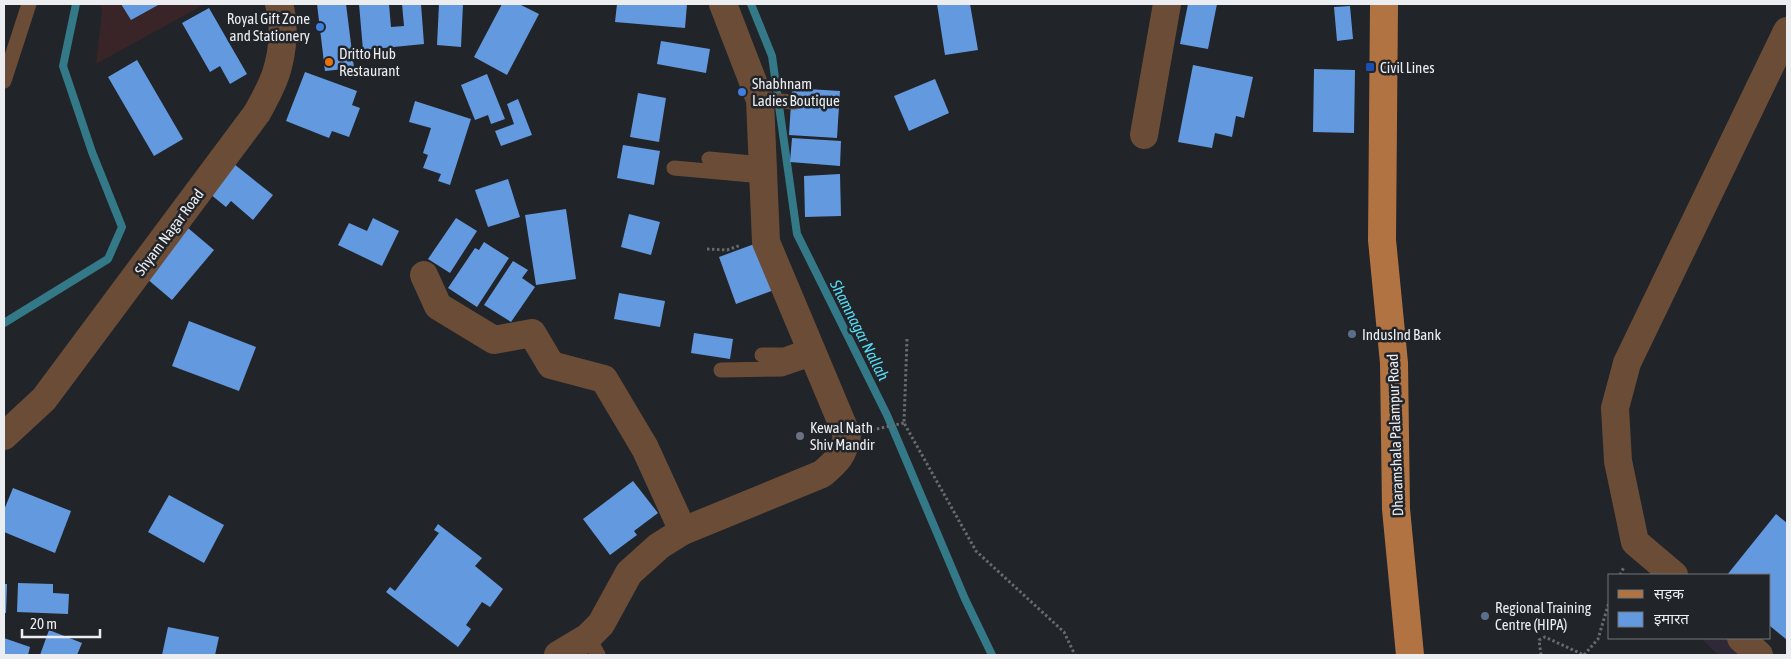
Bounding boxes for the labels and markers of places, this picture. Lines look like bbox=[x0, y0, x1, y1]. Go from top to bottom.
place label: Royal Gift Zone and Stationery bbox=[227, 10, 310, 44]
marker: Royal Gift Zone and Stationery bbox=[314, 21, 326, 33]
place label: Dritto Hub Restaurant bbox=[339, 45, 400, 79]
marker: Dritto Hub Restaurant bbox=[323, 56, 335, 68]
place label: Civil Lines bbox=[1380, 59, 1435, 76]
marker: Civil Lines bbox=[1364, 61, 1376, 73]
place label: Shabhnam Ladies Boutique bbox=[752, 75, 840, 109]
marker: Shabhnam Ladies Boutique bbox=[736, 86, 748, 98]
place label: IndusInd Bank bbox=[1362, 326, 1441, 343]
marker: IndusInd Bank bbox=[1346, 328, 1358, 340]
place label: Kewal Nath Shiv Mandir bbox=[810, 419, 875, 453]
marker: Kewal Nath Shiv Mandir bbox=[794, 430, 806, 442]
place label: Regional Training Centre (HIPA) bbox=[1495, 599, 1592, 633]
marker: Regional Training Centre (HIPA) bbox=[1479, 610, 1491, 622]

